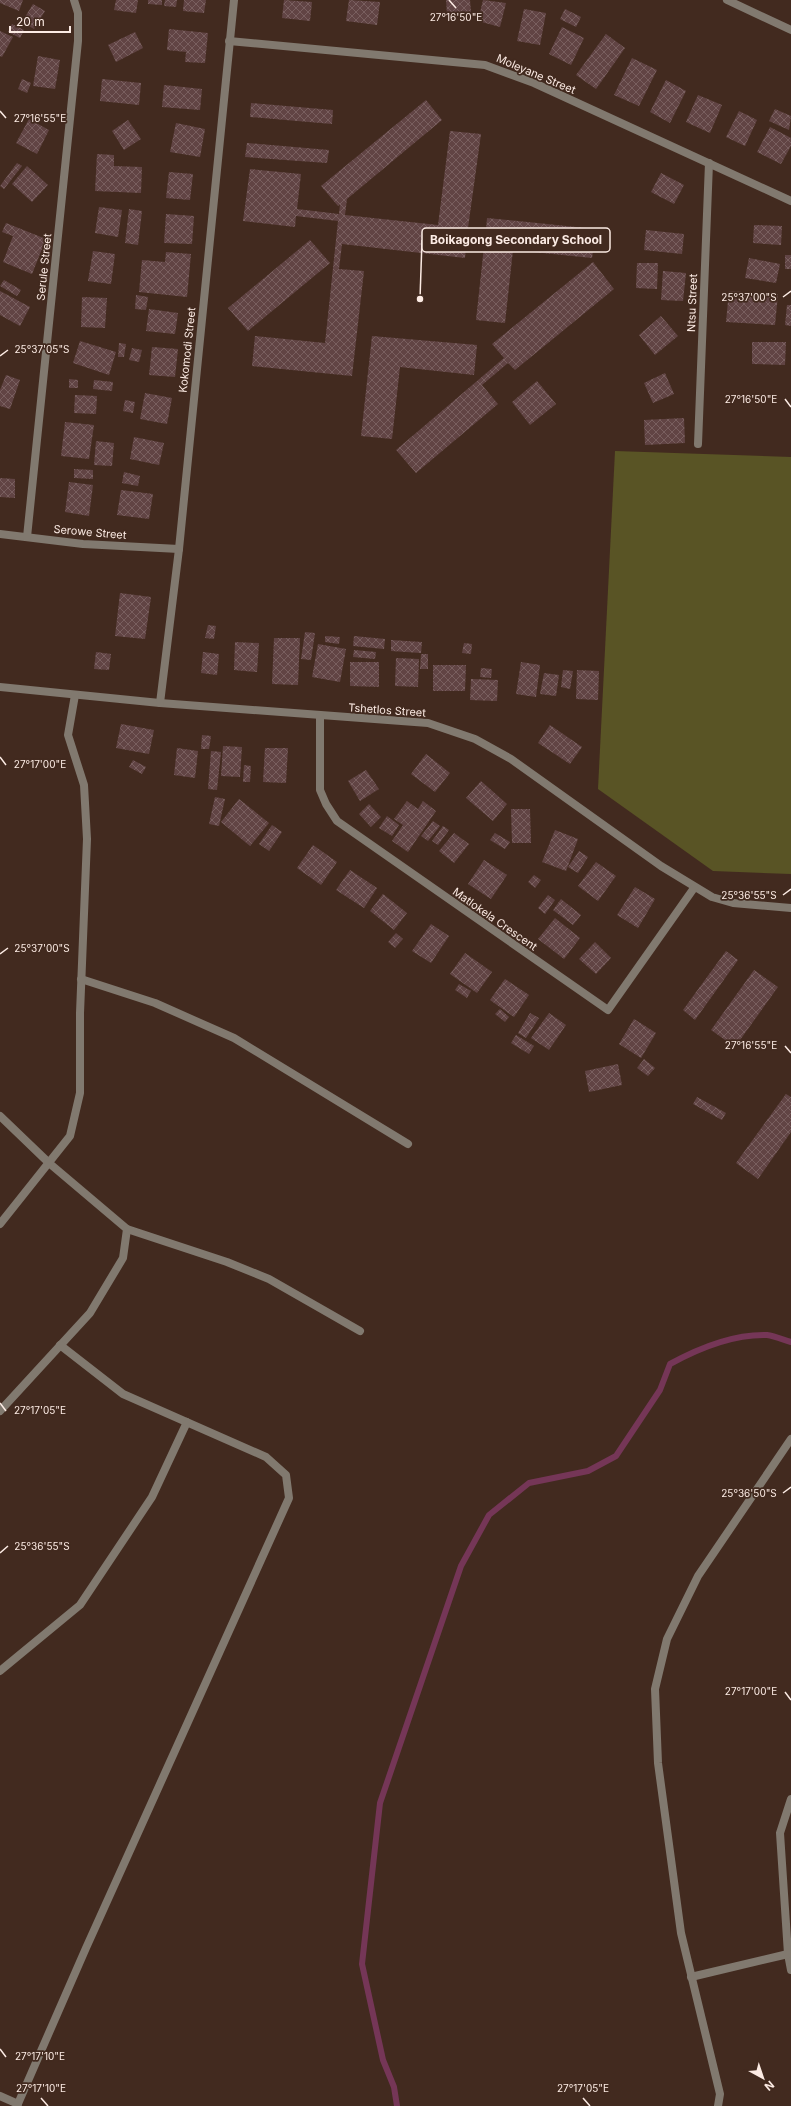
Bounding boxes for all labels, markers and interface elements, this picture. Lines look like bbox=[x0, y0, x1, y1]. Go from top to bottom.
scale bar bbox=[10, 8, 70, 34]
text: 27°16'50"E bbox=[430, 11, 482, 23]
text: 20 m bbox=[16, 14, 45, 29]
street label: Moleyane Street bbox=[494, 51, 578, 97]
text: 27°16'55"E bbox=[14, 112, 66, 124]
callout: Boikagong Secondary School bbox=[422, 228, 610, 252]
street label: Serule Street bbox=[34, 232, 55, 301]
text: Boikagong Secondary School bbox=[430, 232, 602, 247]
street label: Ntsu Street bbox=[684, 273, 700, 332]
text: 25°37'00"S bbox=[721, 291, 777, 303]
street label: Kokomodi Street bbox=[176, 306, 198, 393]
text: 25°37'05"S bbox=[14, 343, 70, 355]
text: 27°16'50"E bbox=[725, 393, 777, 405]
street label: Serowe Street bbox=[53, 522, 127, 542]
street label: Tshetlos Street bbox=[348, 700, 427, 720]
text: 27°17'00"E bbox=[14, 758, 66, 770]
street label: Matlokela Crescent bbox=[450, 885, 540, 954]
text: 25°36'55"S bbox=[721, 889, 777, 901]
text: 25°37'00"S bbox=[14, 942, 70, 954]
text: 27°16'55"E bbox=[725, 1039, 777, 1051]
text: 27°17'05"E bbox=[14, 1404, 66, 1416]
text: 25°36'50"S bbox=[721, 1487, 777, 1499]
text: 25°36'55"S bbox=[14, 1540, 70, 1552]
text: 27°17'00"E bbox=[725, 1685, 777, 1697]
text: 27°17'10"E bbox=[15, 2050, 65, 2062]
north arrow bbox=[743, 2058, 783, 2098]
text: N bbox=[762, 2078, 777, 2094]
text: 27°17'10"E bbox=[16, 2082, 66, 2094]
text: 27°17'05"E bbox=[557, 2082, 609, 2094]

